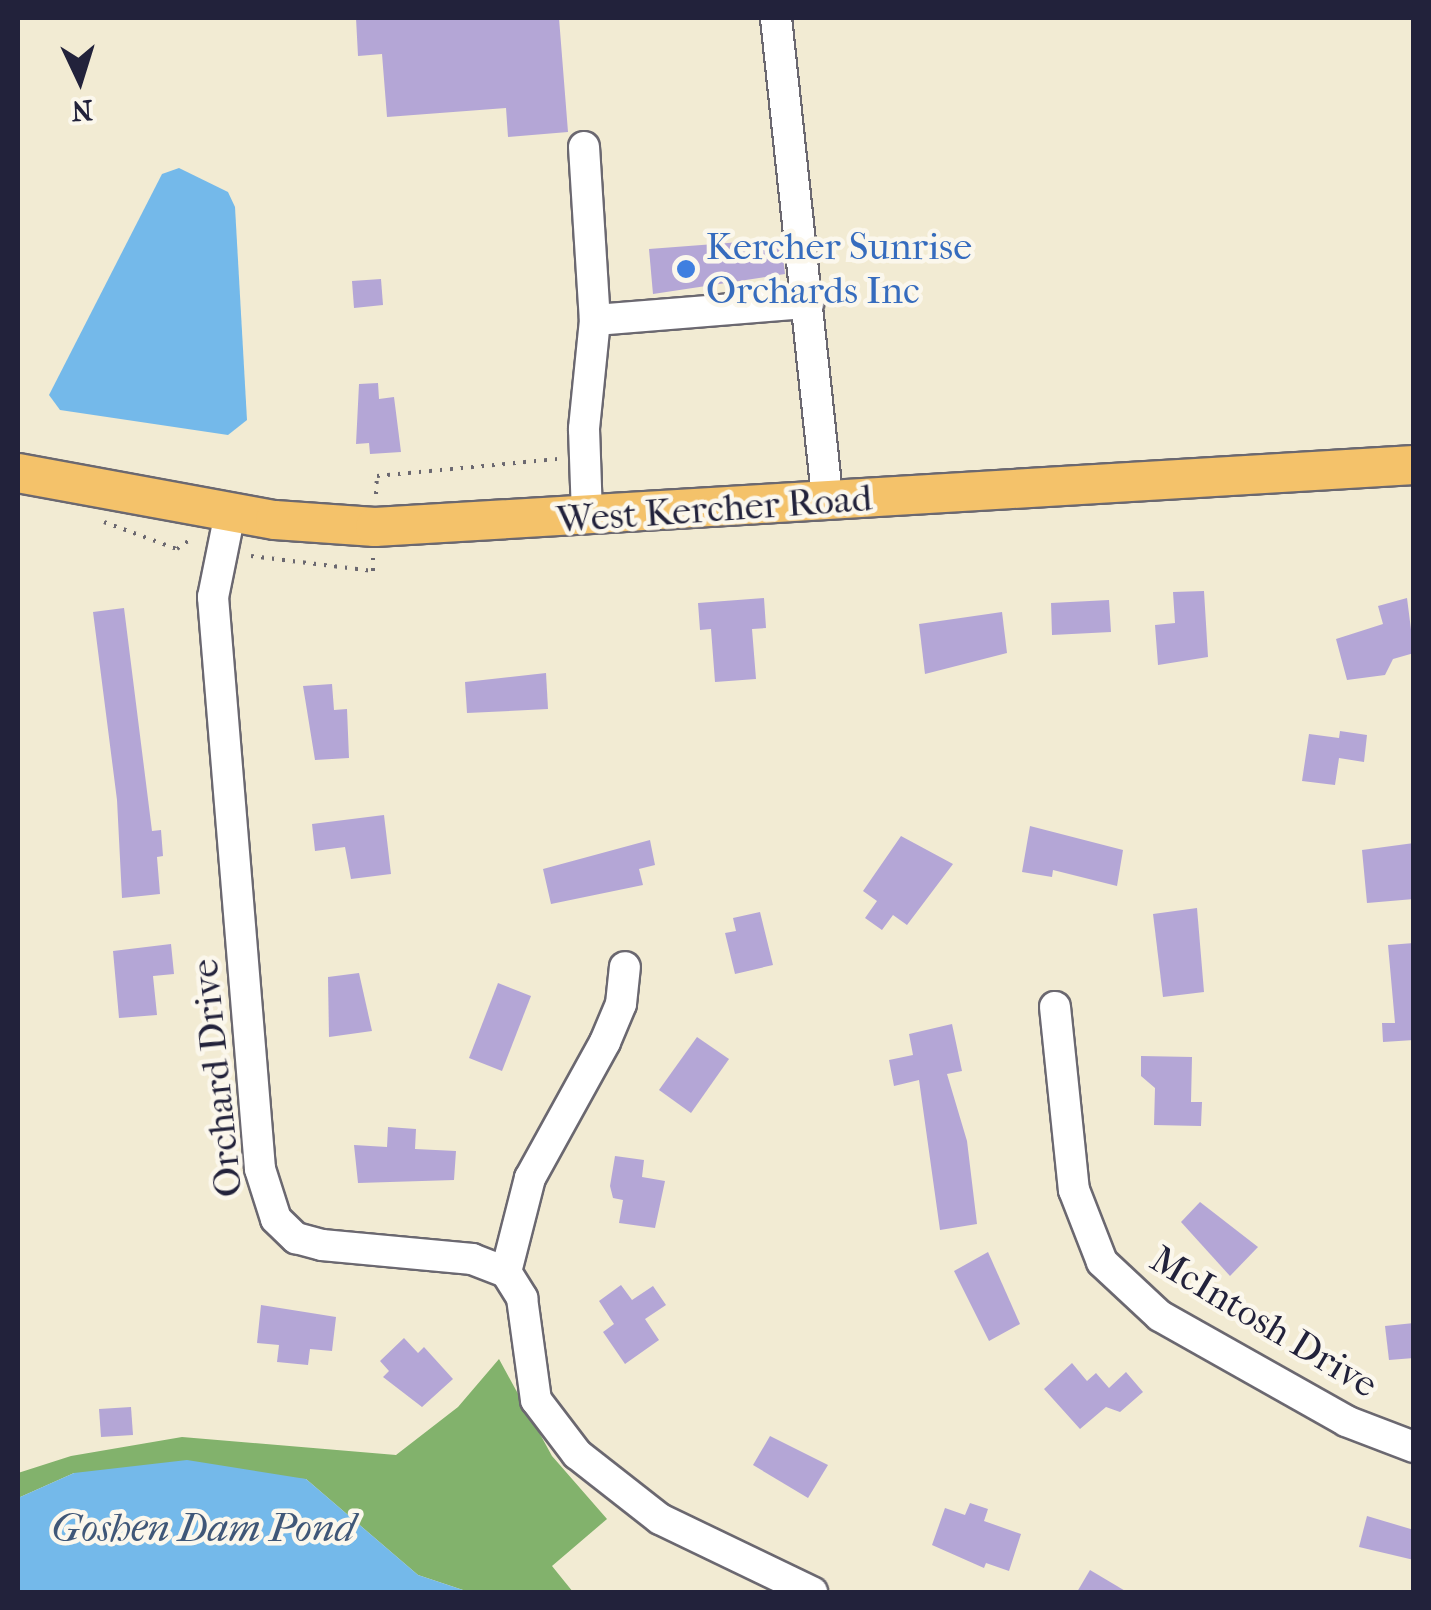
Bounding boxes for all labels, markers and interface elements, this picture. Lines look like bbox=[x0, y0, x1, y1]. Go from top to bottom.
north arrow bbox=[30, 30, 130, 130]
text: N bbox=[70, 93, 94, 128]
place label: Kercher Sunrise Orchards Inc bbox=[706, 224, 972, 314]
marker: Kercher Sunrise Orchards Inc bbox=[675, 258, 697, 280]
street label: West Kercher Road bbox=[554, 475, 874, 543]
street label: Orchard Drive bbox=[182, 957, 252, 1199]
street label: McIntosh Drive bbox=[1142, 1236, 1386, 1408]
water label: Goshen Dam Pond bbox=[51, 1504, 355, 1552]

